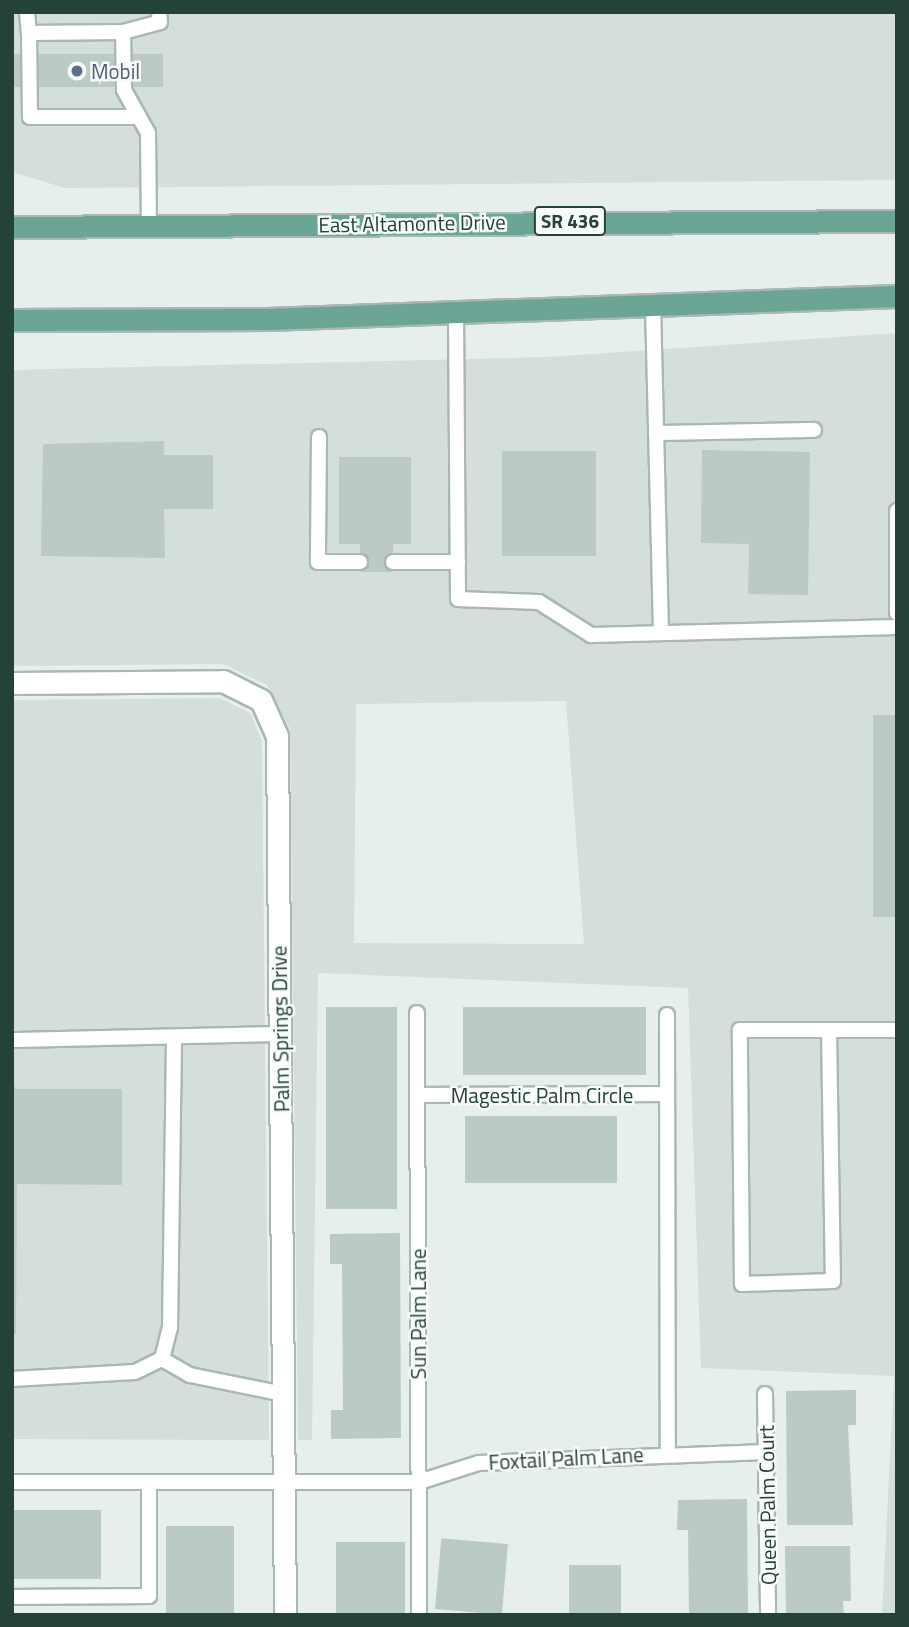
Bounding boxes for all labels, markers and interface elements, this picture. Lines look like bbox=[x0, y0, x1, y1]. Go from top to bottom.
place label: Mobil bbox=[91, 58, 140, 84]
marker: Mobil bbox=[69, 63, 85, 79]
road number: SR 436 bbox=[533, 206, 607, 236]
street label: East Altamonte Drive bbox=[318, 209, 506, 237]
street label: Palm Springs Drive bbox=[266, 945, 294, 1113]
street label: Magestic Palm Circle bbox=[451, 1082, 633, 1108]
street label: Sun Palm Lane bbox=[405, 1249, 431, 1379]
street label: Queen Palm Court bbox=[753, 1425, 781, 1585]
street label: Foxtail Palm Lane bbox=[488, 1441, 644, 1475]

